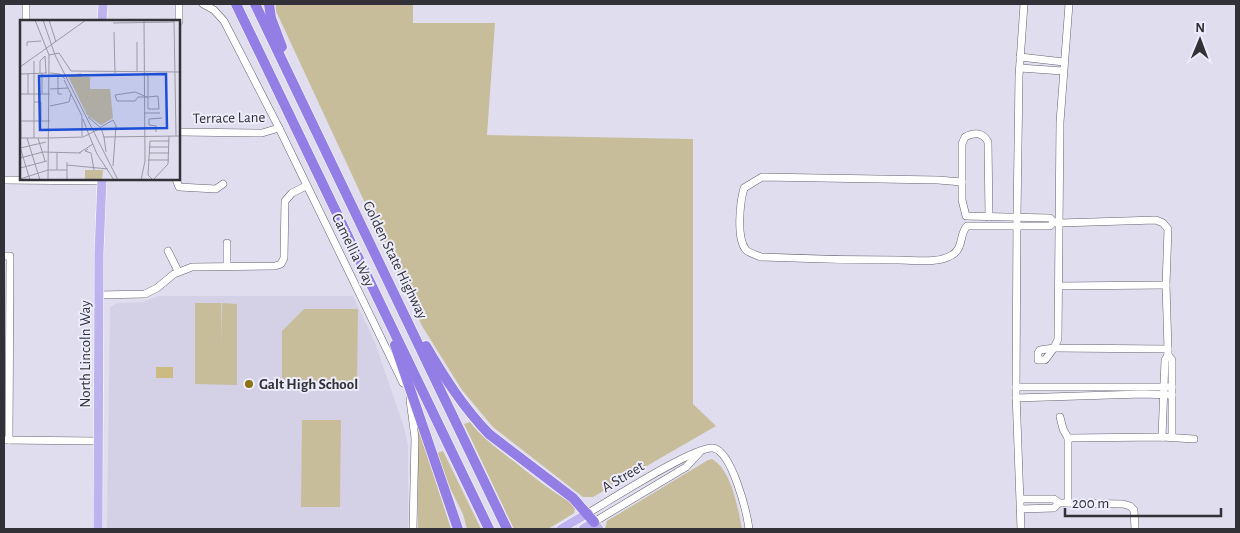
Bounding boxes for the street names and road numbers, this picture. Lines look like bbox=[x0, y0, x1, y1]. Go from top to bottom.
street label: Terrace Lane bbox=[193, 110, 265, 126]
street label: Golden State Highway bbox=[360, 199, 430, 322]
street label: Camellia Way bbox=[329, 211, 377, 290]
street label: North Lincoln Way bbox=[78, 300, 93, 408]
street label: A Street bbox=[599, 459, 647, 495]

